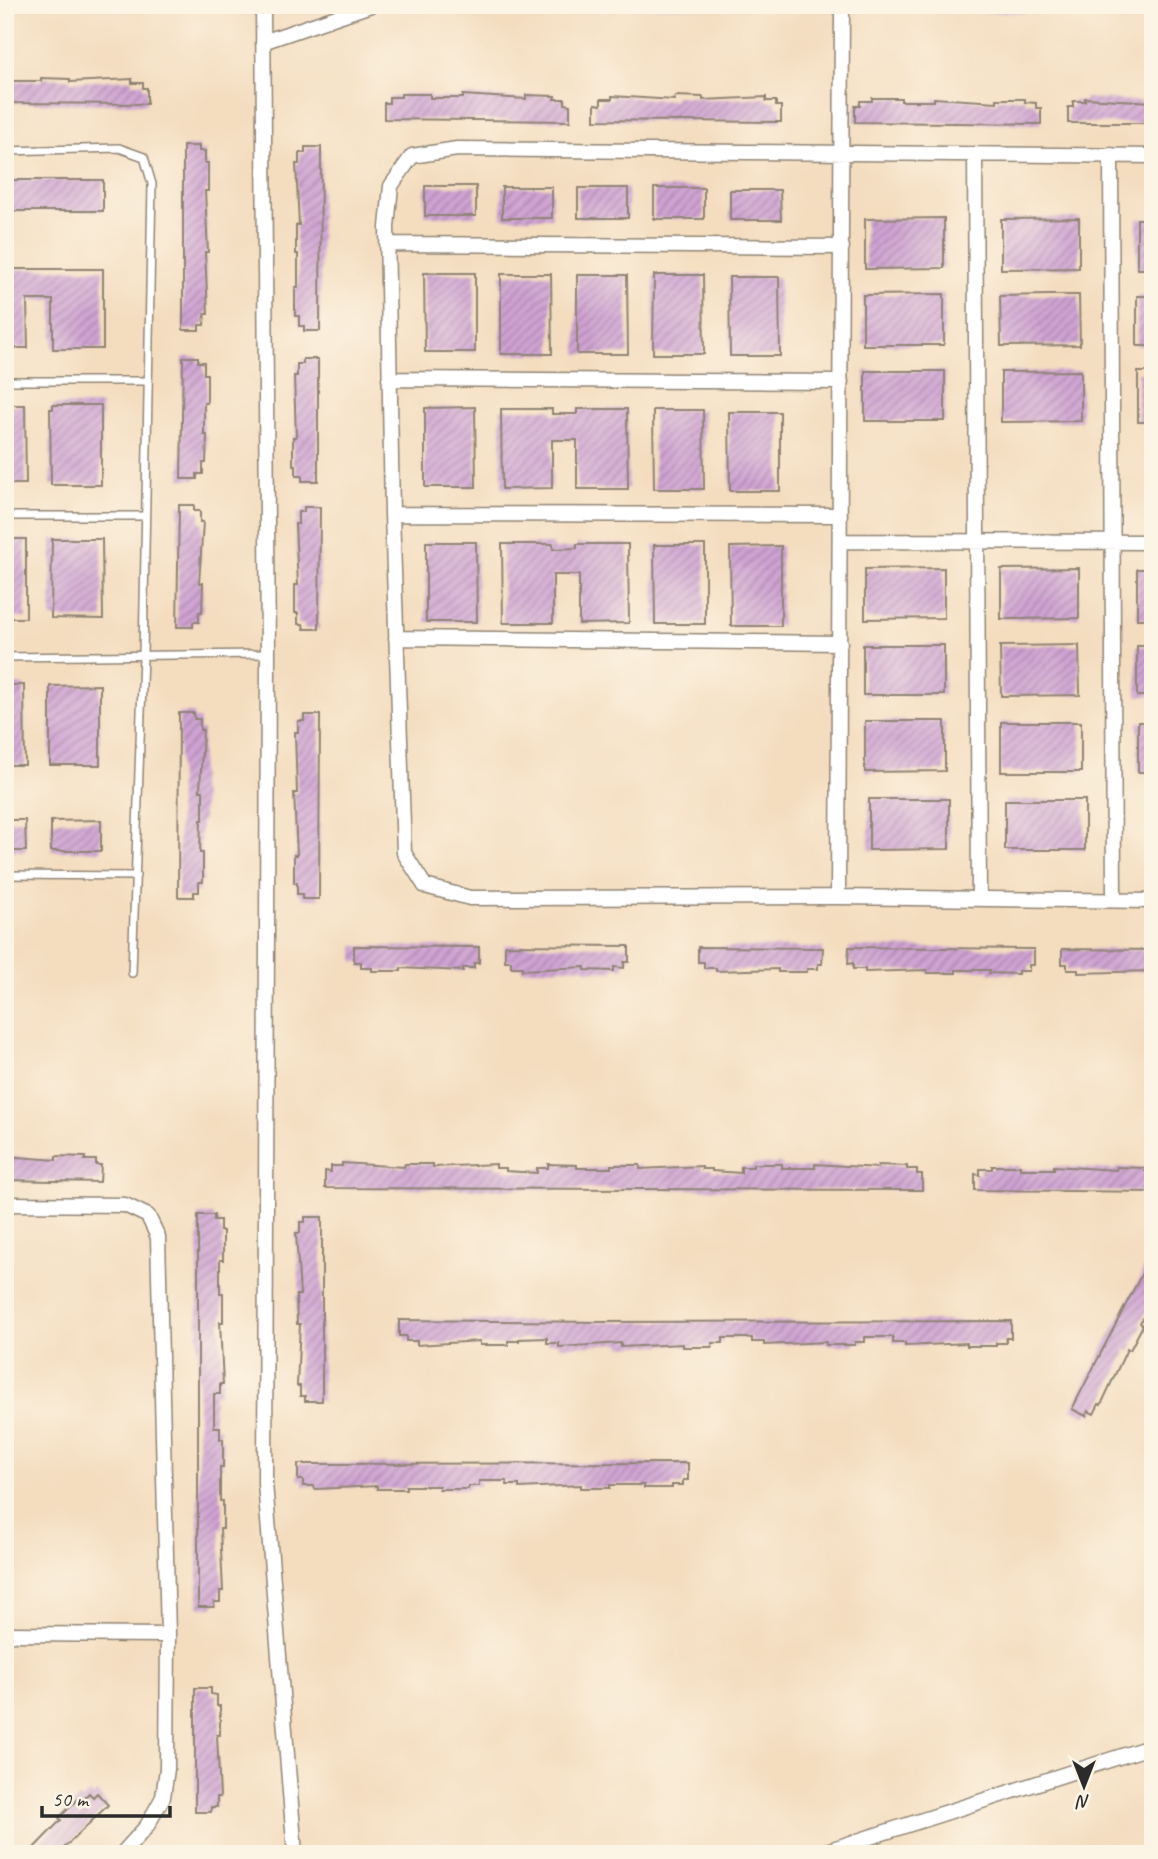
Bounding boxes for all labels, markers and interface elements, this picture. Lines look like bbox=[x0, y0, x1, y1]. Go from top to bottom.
north arrow bbox=[1050, 1750, 1120, 1820]
scale bar bbox=[42, 1775, 170, 1819]
text: 50 m bbox=[52, 1786, 90, 1812]
text: N bbox=[1075, 1790, 1090, 1814]

